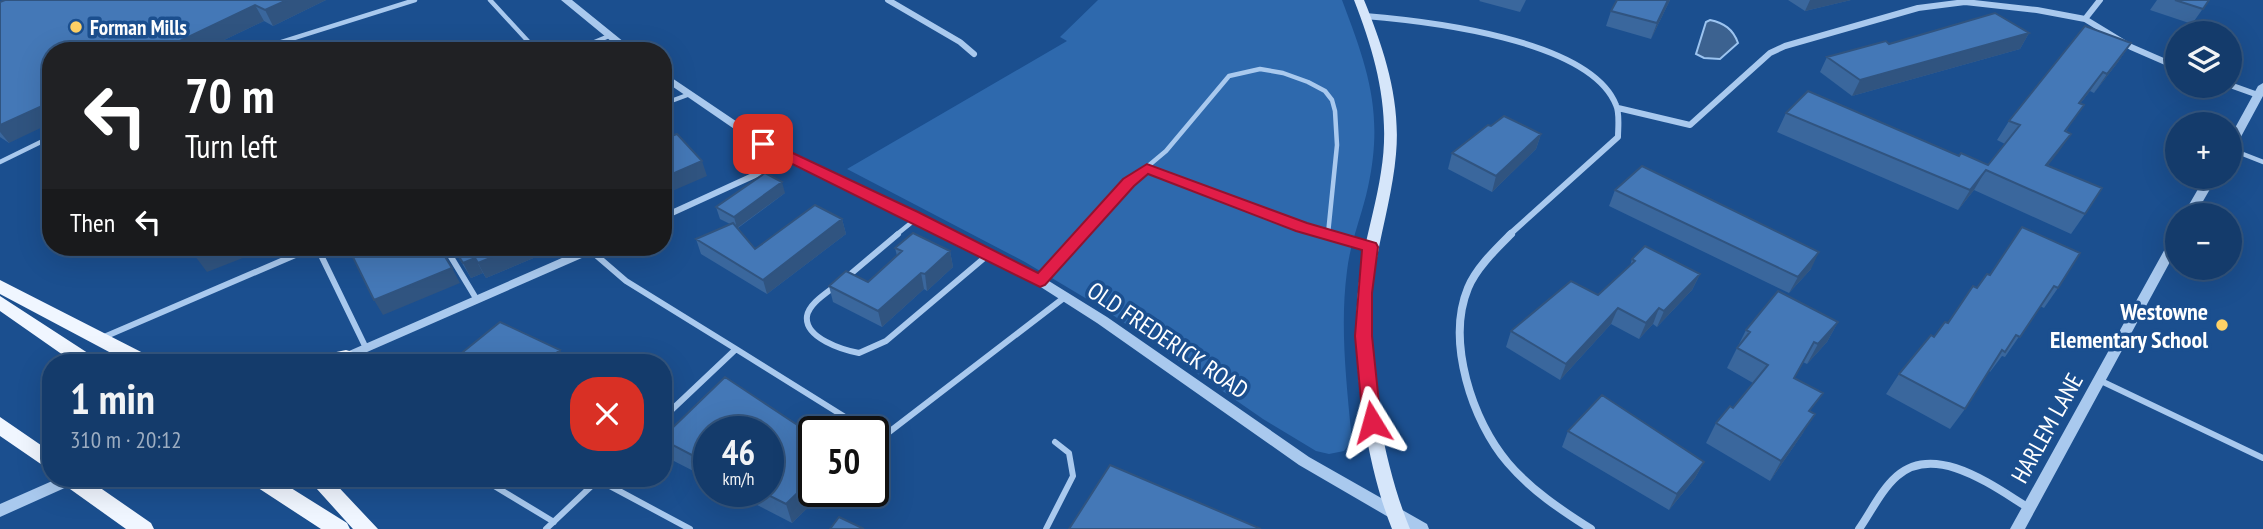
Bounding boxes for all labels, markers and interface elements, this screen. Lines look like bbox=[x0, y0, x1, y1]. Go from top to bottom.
place label: Forman Mills bbox=[90, 14, 187, 41]
marker: Forman Mills bbox=[68, 19, 84, 35]
map controls bbox=[2165, 21, 2242, 280]
button: layers bbox=[2165, 21, 2242, 98]
text: 70 m bbox=[185, 63, 274, 127]
icon: left bbox=[70, 70, 161, 161]
button: + bbox=[2165, 112, 2242, 189]
pin bbox=[733, 114, 793, 174]
text: Turn left bbox=[185, 125, 277, 167]
icon: arrive bbox=[744, 125, 782, 163]
icon: left bbox=[129, 203, 167, 241]
button: − bbox=[2165, 203, 2242, 280]
text: Then bbox=[70, 206, 115, 239]
street label: OLD FREDERICK ROAD bbox=[1082, 275, 1254, 405]
place label: Westowne Elementary School bbox=[2050, 296, 2208, 355]
marker: Westowne Elementary School bbox=[2214, 317, 2230, 333]
street label: HARLEM LANE bbox=[2004, 368, 2090, 488]
text: 1 min bbox=[70, 371, 155, 426]
button: close bbox=[570, 377, 644, 451]
position arrow bbox=[1335, 385, 1409, 459]
speed limit sign: 50 bbox=[798, 416, 889, 507]
text: 310 m · 20:12 bbox=[70, 425, 182, 454]
text: 46 bbox=[722, 429, 755, 475]
text: km/h bbox=[723, 467, 754, 490]

